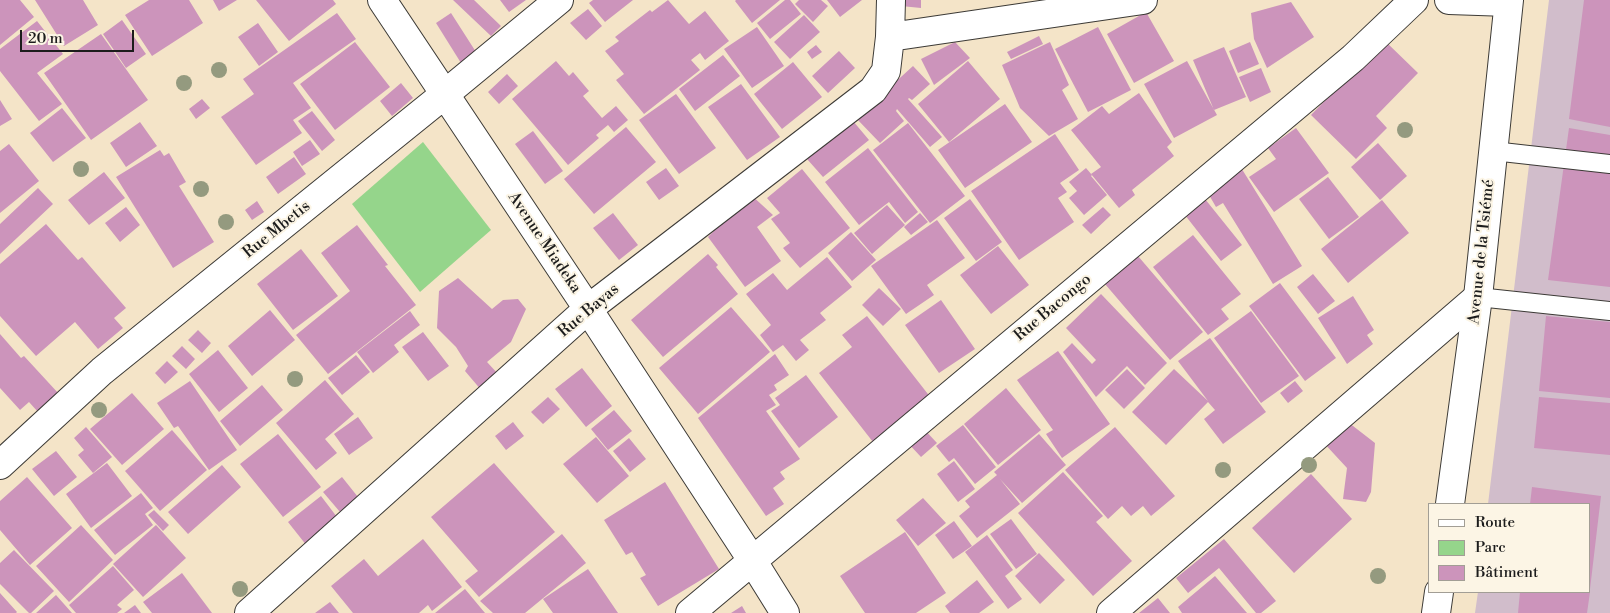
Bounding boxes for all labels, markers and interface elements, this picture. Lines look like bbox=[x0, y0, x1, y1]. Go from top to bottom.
scale bar bbox=[22, 20, 136, 52]
text: 20 m bbox=[28, 29, 63, 48]
street label: Avenue de la Tsiémé bbox=[1465, 179, 1499, 325]
street label: Avenue Miadeka bbox=[503, 189, 585, 297]
street label: Rue Mbetis bbox=[240, 197, 314, 263]
street label: Rue Bacongo bbox=[1011, 270, 1095, 346]
street label: Rue Bayas bbox=[555, 280, 623, 342]
legend bbox=[1428, 503, 1590, 593]
text: Route bbox=[1475, 513, 1515, 532]
text: Parc bbox=[1475, 538, 1506, 557]
text: Bâtiment bbox=[1475, 563, 1538, 582]

